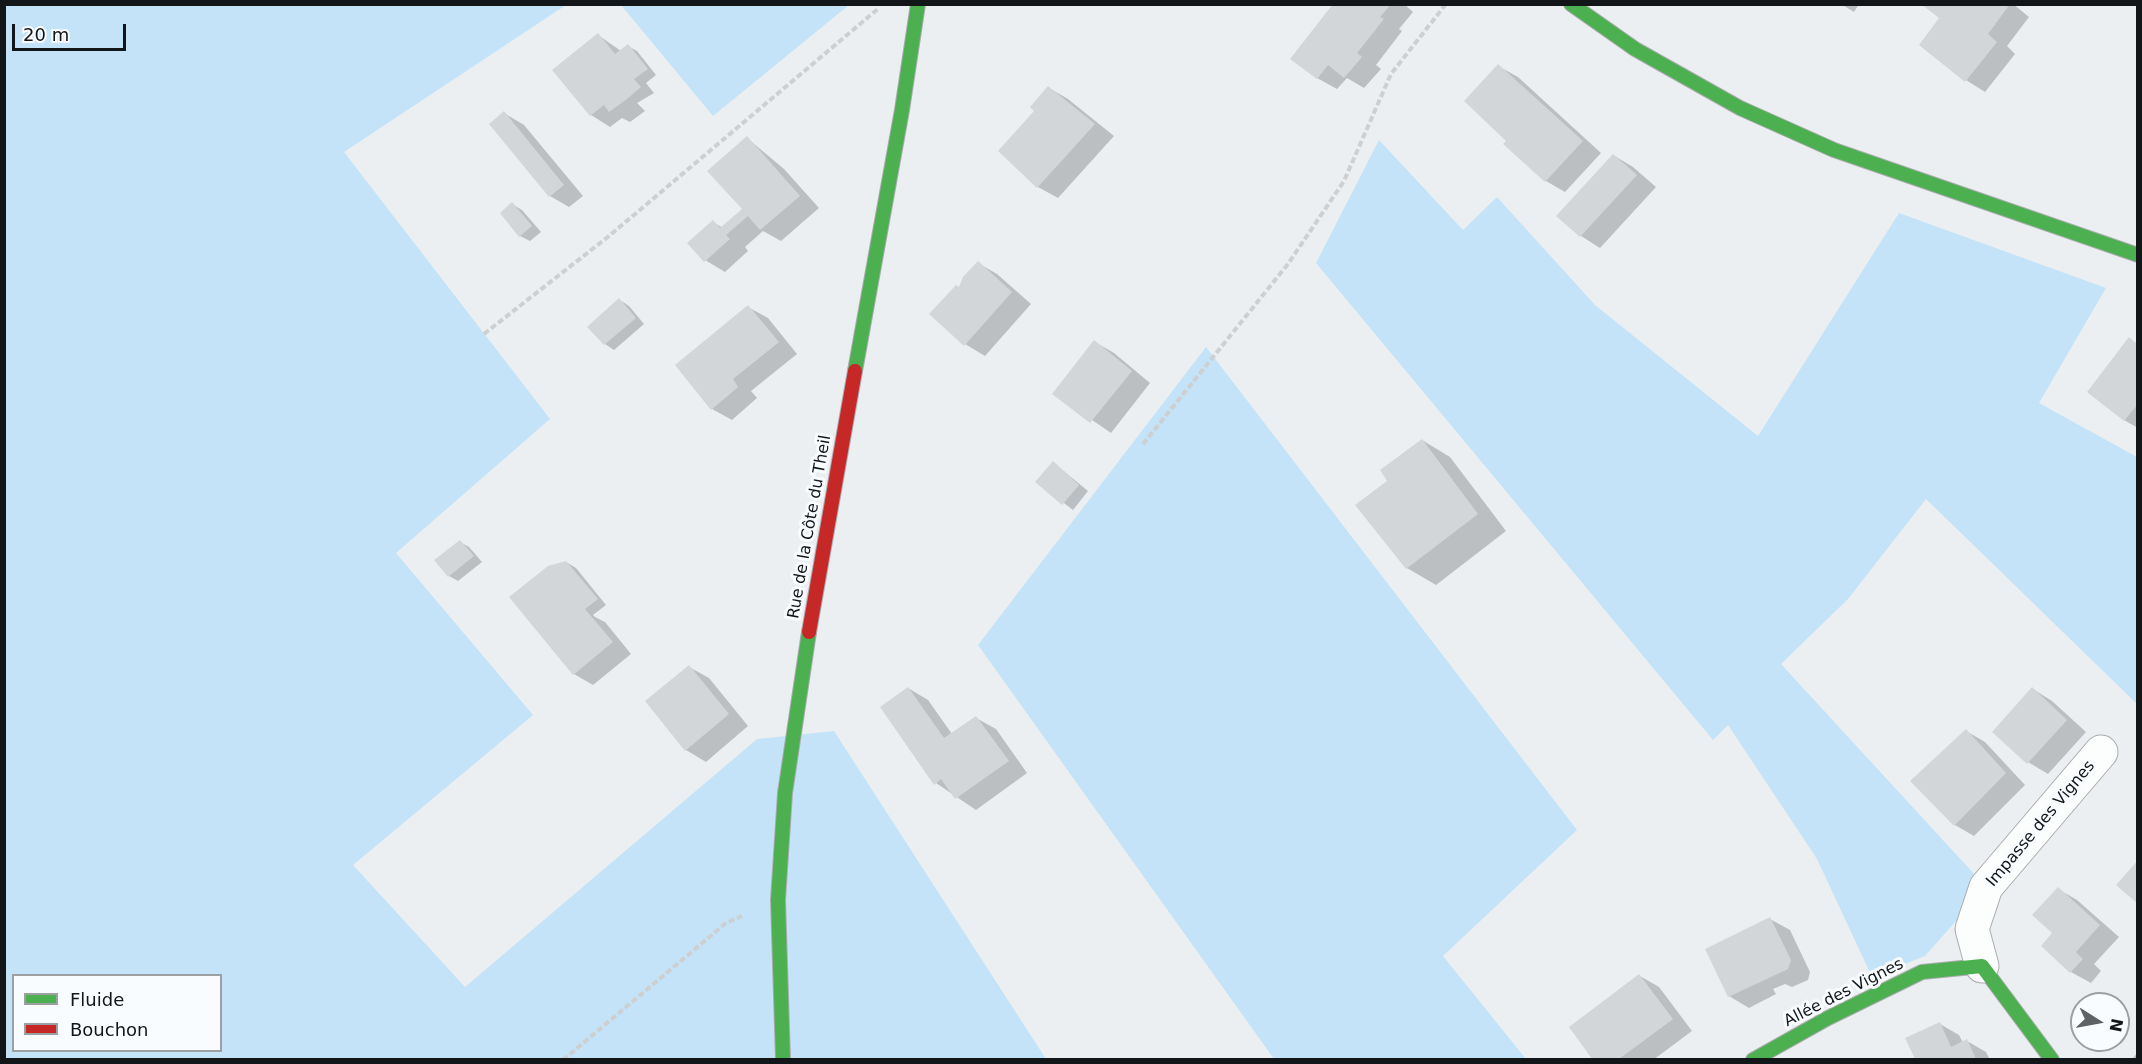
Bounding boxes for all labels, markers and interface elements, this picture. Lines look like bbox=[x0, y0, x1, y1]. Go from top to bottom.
scale bar bbox=[15, 12, 129, 50]
text: 20 m bbox=[23, 24, 69, 45]
street label: Rue de la Côte du Theil bbox=[784, 434, 836, 620]
street label: Impasse des Vignes bbox=[1983, 757, 2099, 891]
street label: Allée des Vignes bbox=[1781, 955, 1907, 1031]
legend bbox=[12, 974, 222, 1052]
text: Fluide bbox=[70, 989, 124, 1010]
north arrow bbox=[2070, 992, 2130, 1052]
text: N bbox=[2106, 1017, 2127, 1034]
text: Bouchon bbox=[70, 1019, 149, 1040]

